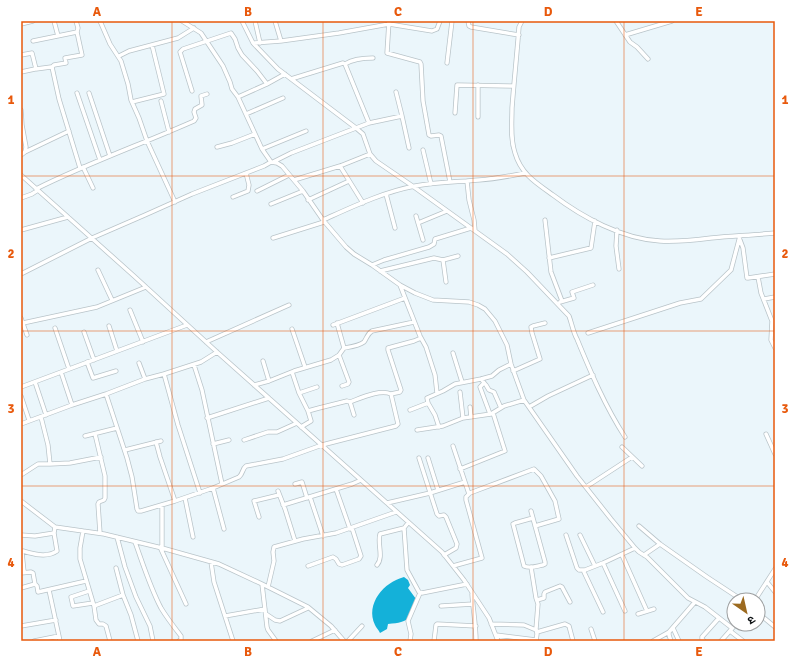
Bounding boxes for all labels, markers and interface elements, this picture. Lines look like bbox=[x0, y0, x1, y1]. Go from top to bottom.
text: A bbox=[93, 4, 102, 20]
text: B bbox=[244, 4, 252, 20]
text: C bbox=[394, 4, 402, 20]
text: D bbox=[544, 4, 553, 20]
text: E bbox=[695, 4, 703, 20]
text: 1 bbox=[7, 92, 15, 108]
text: 1 bbox=[781, 92, 789, 108]
text: 2 bbox=[7, 246, 15, 262]
text: 2 bbox=[781, 246, 789, 262]
text: 3 bbox=[7, 401, 15, 417]
text: 3 bbox=[781, 401, 789, 417]
text: 4 bbox=[7, 555, 15, 571]
text: 4 bbox=[781, 555, 789, 571]
north arrow bbox=[726, 592, 766, 632]
text: उ bbox=[745, 613, 758, 627]
text: A bbox=[93, 644, 102, 660]
text: B bbox=[244, 644, 252, 660]
text: C bbox=[394, 644, 402, 660]
text: D bbox=[544, 644, 553, 660]
text: E bbox=[695, 644, 703, 660]

